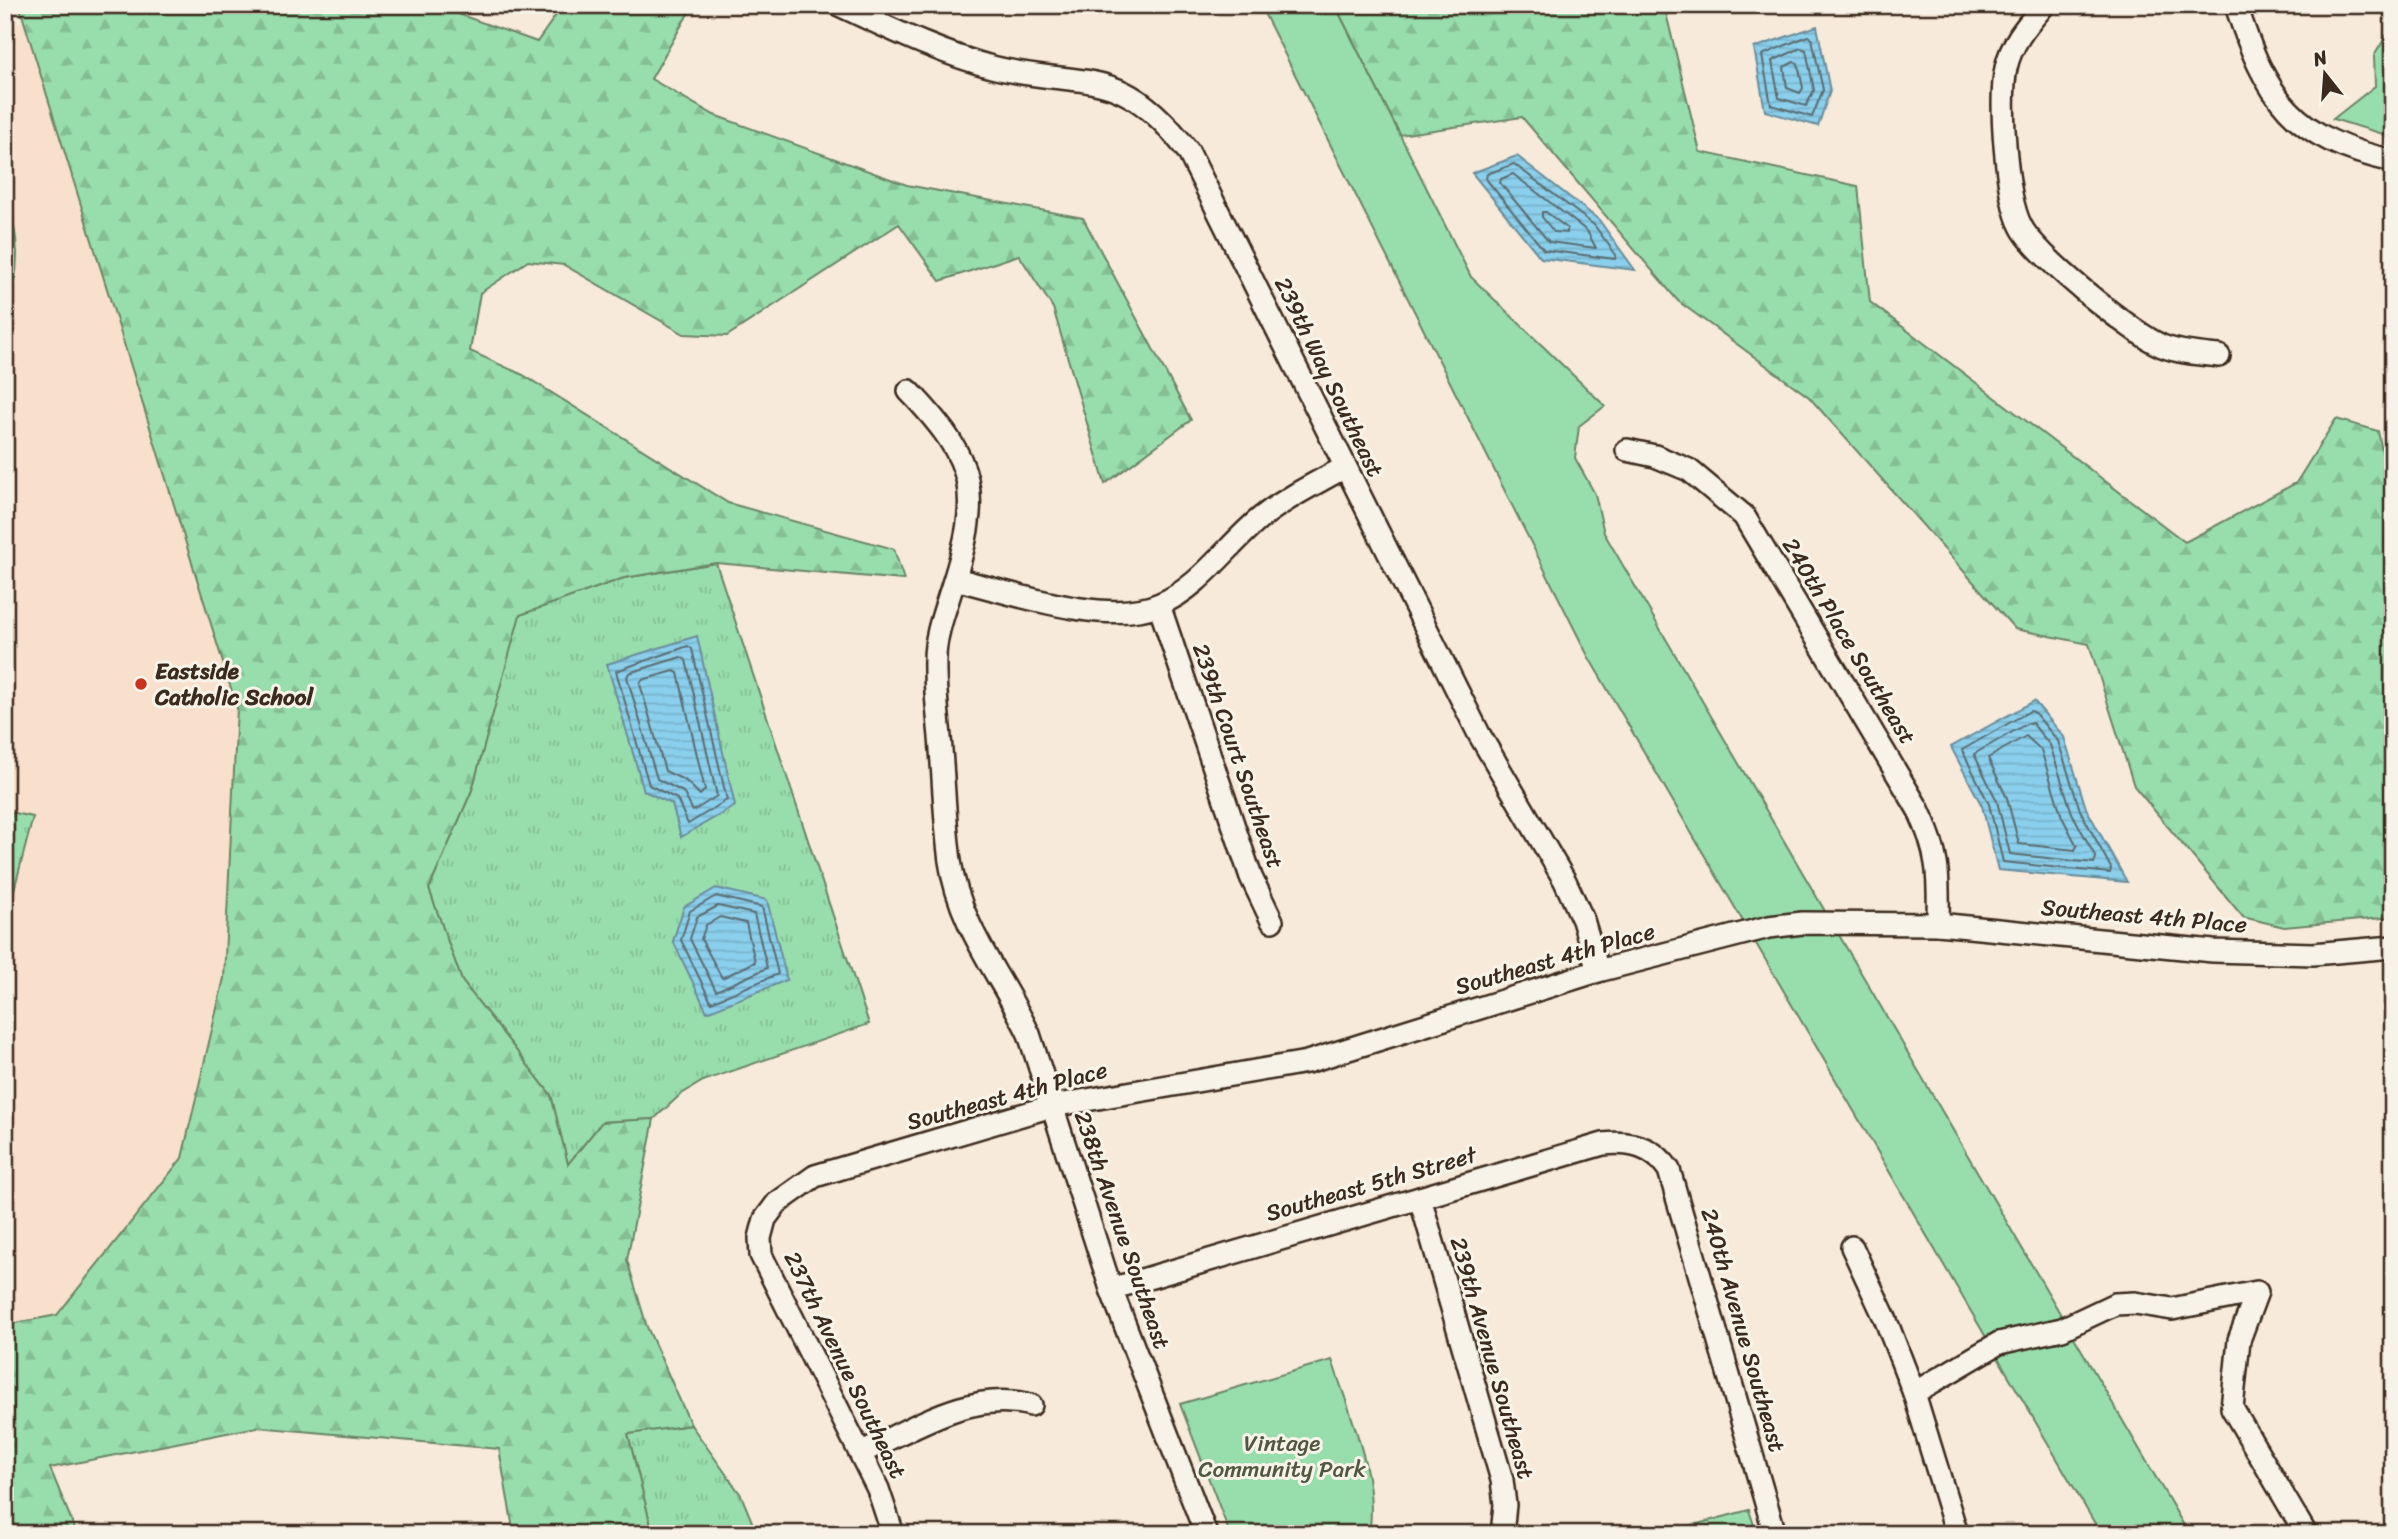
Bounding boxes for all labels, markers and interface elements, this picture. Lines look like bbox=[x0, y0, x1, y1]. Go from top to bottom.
north arrow bbox=[2290, 38, 2360, 108]
text: N bbox=[2308, 40, 2332, 76]
street label: 239th Way Southeast bbox=[1263, 270, 1395, 484]
street label: 240th Place Southeast bbox=[1771, 529, 1927, 753]
street label: 239th Court Southeast bbox=[1180, 638, 1296, 874]
place label: Eastside Catholic School bbox=[154, 651, 314, 718]
marker: Eastside Catholic School bbox=[133, 676, 149, 692]
street label: Southeast 4th Place bbox=[2039, 887, 2249, 945]
street label: Southeast 4th Place bbox=[1450, 911, 1660, 1007]
street label: Southeast 4th Place bbox=[902, 1049, 1112, 1143]
street label: 238th Avenue Southeast bbox=[1062, 1105, 1182, 1355]
street label: Southeast 5th Street bbox=[1261, 1134, 1483, 1234]
street label: 240th Avenue Southeast bbox=[1689, 1203, 1797, 1457]
street label: 239th Avenue Southeast bbox=[1438, 1232, 1546, 1484]
street label: 237th Avenue Southeast bbox=[772, 1244, 918, 1486]
park label: Vintage Community Park bbox=[1198, 1423, 1367, 1490]

